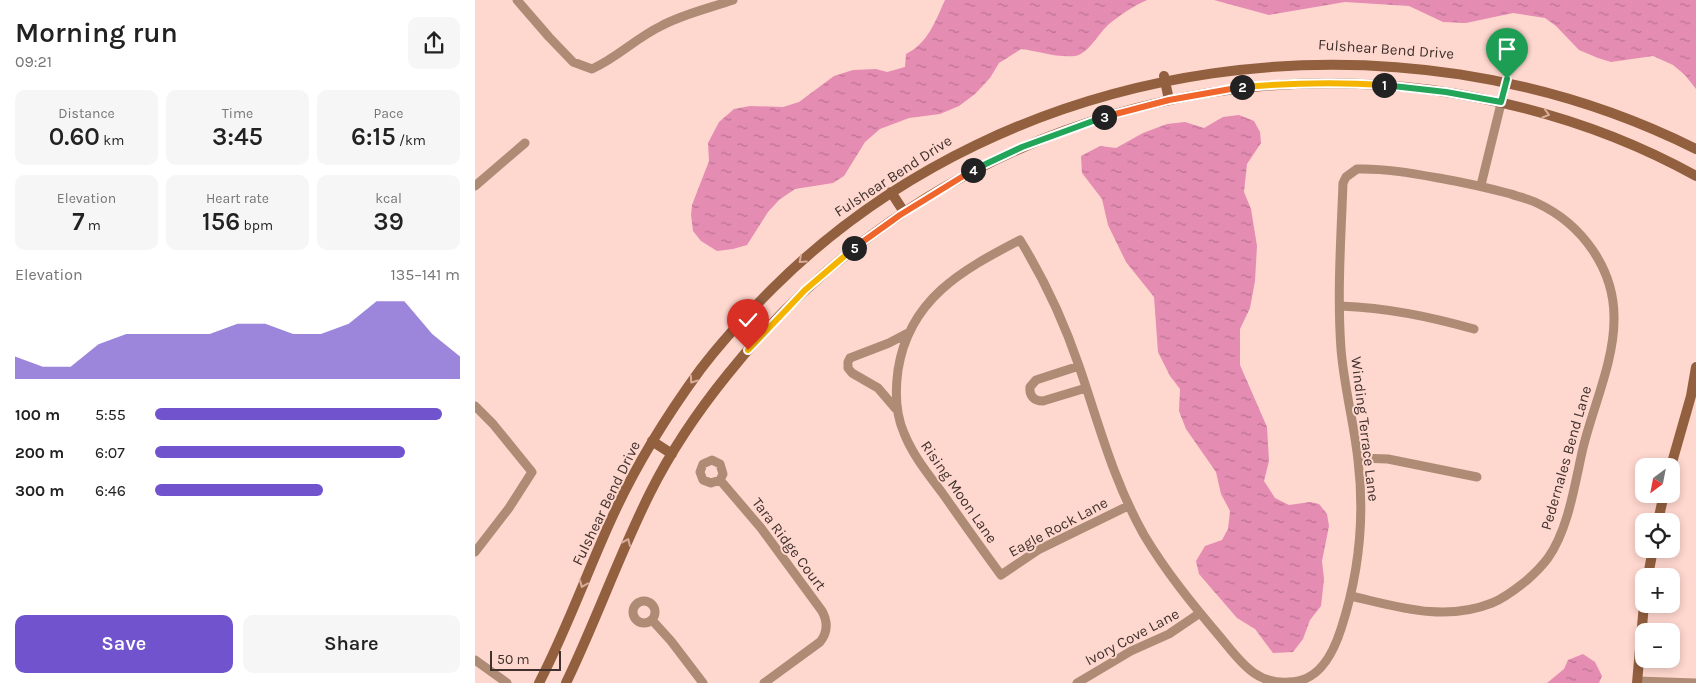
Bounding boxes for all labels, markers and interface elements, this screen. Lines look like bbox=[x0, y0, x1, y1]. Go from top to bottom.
text: Morning run bbox=[15, 16, 178, 49]
button: share bbox=[408, 17, 460, 69]
pin bbox=[1486, 28, 1528, 79]
street label: Fulshear Bend Drive bbox=[1317, 35, 1455, 63]
icon: arrive bbox=[1493, 35, 1521, 63]
text: 09:21 bbox=[15, 52, 52, 71]
pin: 1 bbox=[1371, 72, 1397, 98]
pin: 2 bbox=[1229, 74, 1255, 100]
text: 1 bbox=[1382, 77, 1387, 94]
text: 2 bbox=[1238, 79, 1247, 96]
pin: 3 bbox=[1091, 104, 1117, 130]
text: Distance bbox=[58, 105, 115, 122]
text: Time bbox=[222, 105, 253, 122]
text: Pace bbox=[374, 105, 403, 122]
text: 3 bbox=[1100, 109, 1109, 126]
one-way arrow bbox=[1541, 109, 1549, 119]
text: 0.60 bbox=[49, 122, 100, 151]
text: 3:45 bbox=[212, 122, 263, 151]
text: 6:15 bbox=[351, 122, 396, 151]
street label: Fulshear Bend Drive bbox=[831, 131, 955, 221]
text: km bbox=[100, 132, 124, 149]
text: /km bbox=[396, 132, 426, 149]
pin: 4 bbox=[961, 158, 985, 182]
text: 4 bbox=[969, 162, 978, 179]
text: Elevation bbox=[57, 190, 116, 207]
text: Heart rate bbox=[206, 190, 269, 207]
text: kcal bbox=[375, 190, 402, 207]
text: 7 bbox=[72, 207, 84, 236]
text: 156 bbox=[202, 207, 240, 236]
text: 39 bbox=[373, 207, 404, 236]
text: m bbox=[84, 217, 101, 234]
text: bpm bbox=[240, 217, 273, 234]
pin: 5 bbox=[841, 236, 867, 260]
text: 5 bbox=[850, 240, 859, 257]
one-way arrow bbox=[799, 255, 808, 264]
text: Elevation bbox=[15, 265, 83, 284]
text: 135–141 m bbox=[390, 265, 460, 284]
pin bbox=[727, 299, 769, 350]
icon: check bbox=[734, 306, 762, 334]
street label: Winding Terrace Lane bbox=[1347, 356, 1383, 502]
one-way arrow bbox=[690, 374, 699, 384]
street label: Pedernales Bend Lane bbox=[1537, 384, 1595, 532]
text: 100 m bbox=[15, 405, 60, 424]
text: 5:55 bbox=[95, 405, 126, 424]
street label: Rising Moon Lane bbox=[917, 437, 1001, 547]
street label: Fulshear Bend Drive bbox=[568, 438, 644, 568]
text: 200 m bbox=[15, 443, 64, 462]
text: 6:07 bbox=[95, 443, 125, 462]
north arrow bbox=[1635, 458, 1680, 502]
map controls bbox=[1635, 458, 1680, 668]
text: 300 m bbox=[15, 481, 64, 500]
text: 6:46 bbox=[95, 481, 126, 500]
street label: Eagle Rock Lane bbox=[1005, 493, 1111, 561]
street label: Tara Ridge Court bbox=[748, 494, 830, 594]
button: locate bbox=[1635, 513, 1680, 558]
one-way arrow bbox=[621, 538, 632, 547]
button: + bbox=[1635, 568, 1680, 613]
one-way arrow bbox=[579, 580, 589, 588]
street label: Ivory Cove Lane bbox=[1082, 605, 1182, 669]
button: Save bbox=[15, 615, 233, 673]
button: Share bbox=[243, 615, 460, 673]
button: − bbox=[1635, 623, 1680, 668]
scale bar bbox=[490, 648, 561, 671]
text: 50 m bbox=[497, 651, 530, 668]

